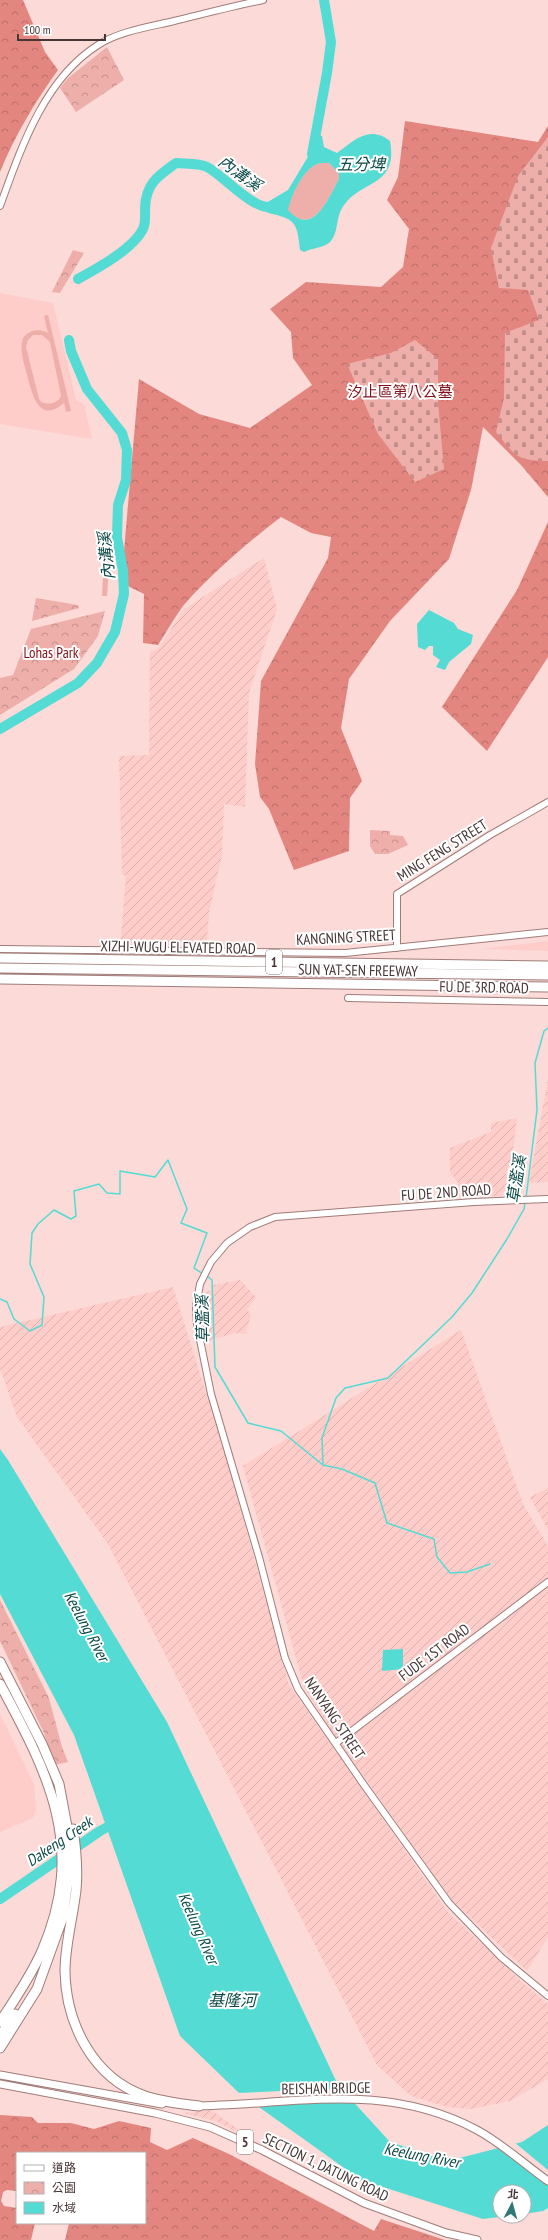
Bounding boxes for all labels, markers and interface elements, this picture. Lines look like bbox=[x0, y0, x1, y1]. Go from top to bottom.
scale bar bbox=[18, 16, 105, 42]
text: 100 m bbox=[24, 22, 51, 37]
water label: 內溝溪 bbox=[215, 151, 267, 196]
water label: 五分埤 bbox=[337, 154, 387, 174]
park label: 汐止區第八公墓 bbox=[347, 382, 453, 401]
water label: 內溝溪 bbox=[93, 529, 118, 581]
park label: Lohas Park bbox=[23, 643, 79, 662]
street label: MING FENG STREET bbox=[393, 815, 491, 885]
street label: KANGNING STREET bbox=[296, 925, 397, 949]
street label: XIZHI-WUGU ELEVATED ROAD bbox=[100, 936, 256, 958]
road number: 1 bbox=[266, 950, 282, 974]
street label: SUN YAT-SEN FREEWAY bbox=[298, 959, 418, 981]
street label: FU DE 3RD ROAD bbox=[439, 977, 529, 997]
water label: 草濫溪 bbox=[502, 1152, 530, 1204]
street label: FU DE 2ND ROAD bbox=[400, 1179, 492, 1205]
water label: 草濫溪 bbox=[192, 1293, 212, 1343]
water label: Keelung River bbox=[60, 1587, 115, 1667]
street label: FUDE 1ST ROAD bbox=[395, 1619, 473, 1685]
street label: NANYANG STREET bbox=[301, 1673, 370, 1763]
water label: Dakeng Creek bbox=[22, 1811, 97, 1870]
water label: Keelung River bbox=[174, 1889, 225, 1969]
water label: 基隆河 bbox=[208, 1990, 259, 2010]
street label: BEISHAN BRIDGE bbox=[281, 2078, 371, 2098]
street label: SECTION 1, DATUNG ROAD bbox=[260, 2128, 392, 2206]
road number: 5 bbox=[237, 2130, 253, 2154]
water label: Keelung River bbox=[382, 2138, 464, 2173]
legend bbox=[16, 2152, 146, 2224]
text: 道路 bbox=[52, 2160, 76, 2175]
text: 公園 bbox=[52, 2180, 76, 2195]
north arrow bbox=[492, 2184, 532, 2224]
text: 北 bbox=[507, 2187, 519, 2202]
text: 水域 bbox=[52, 2200, 76, 2215]

